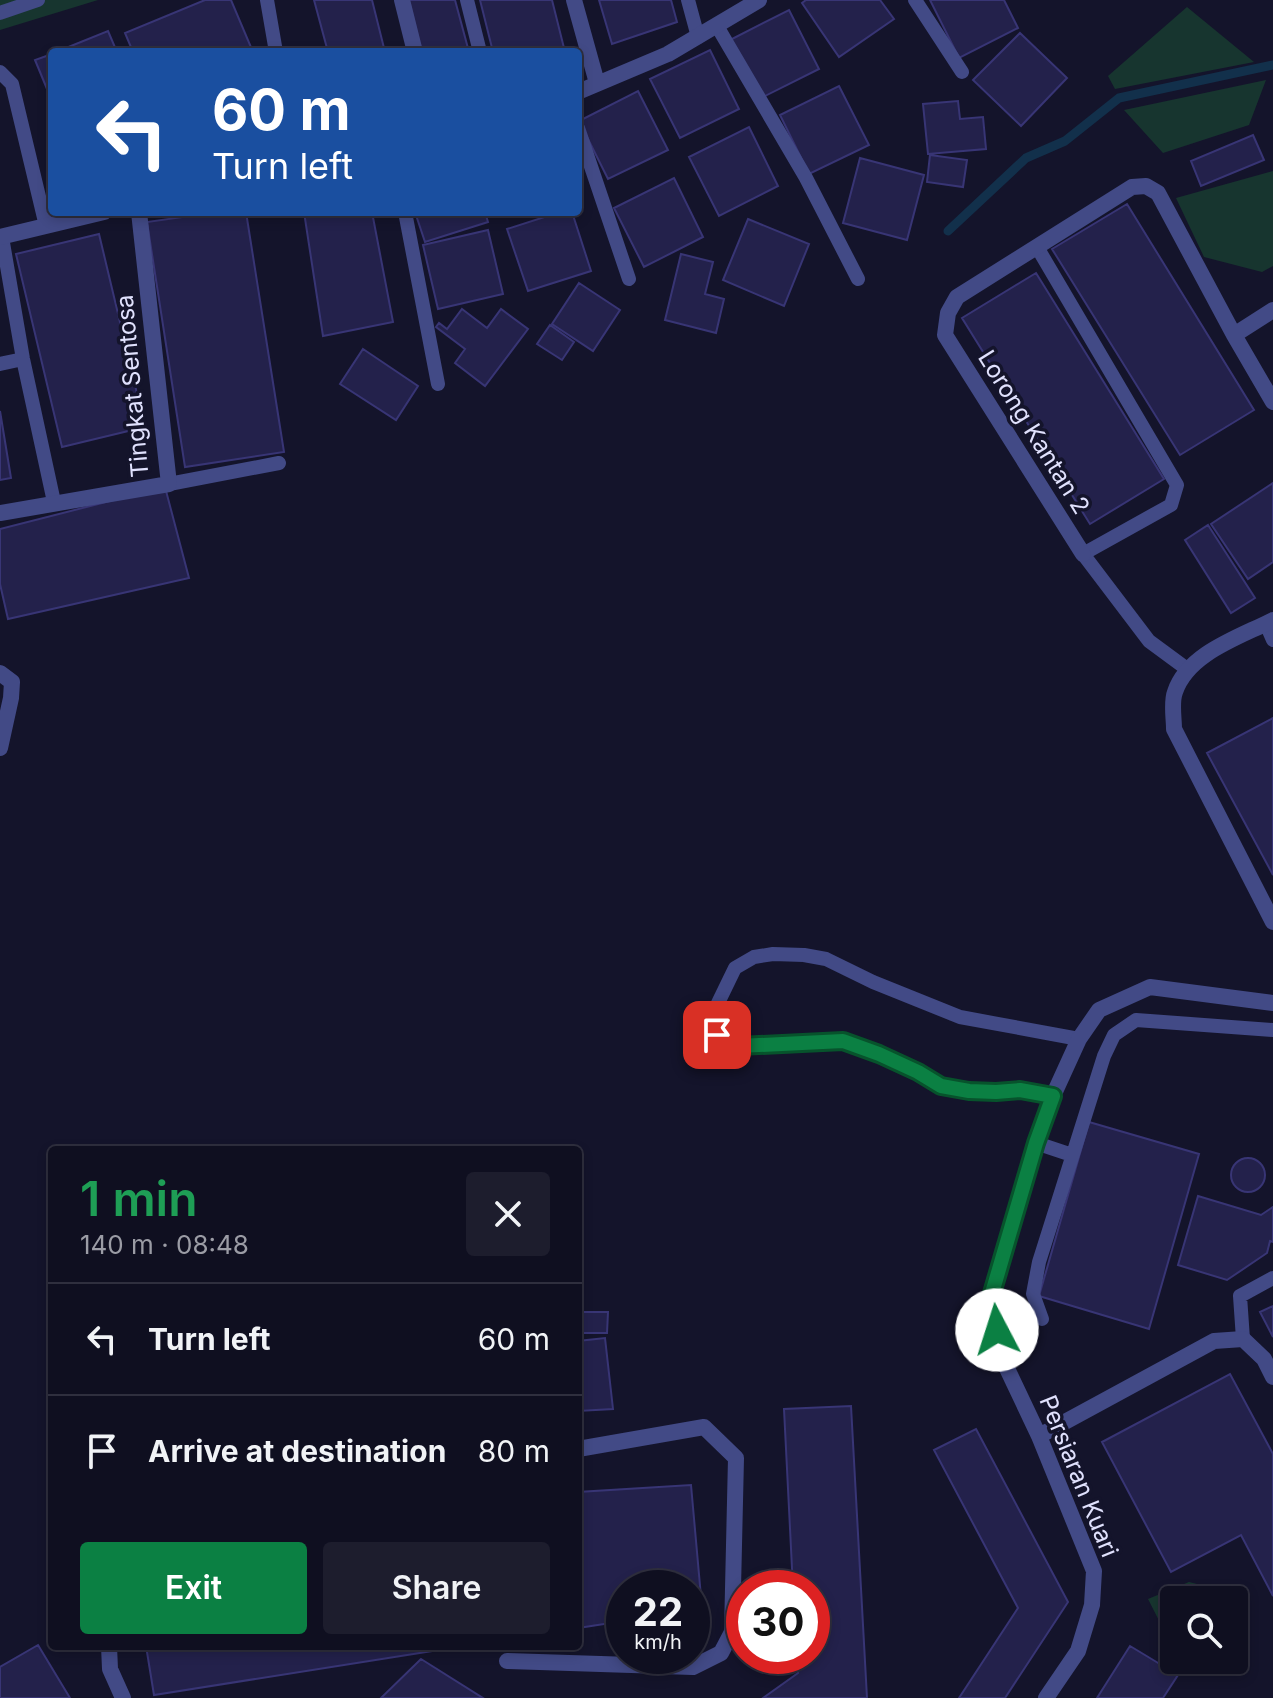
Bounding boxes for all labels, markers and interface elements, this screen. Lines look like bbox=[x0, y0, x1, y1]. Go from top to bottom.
text: 60 m bbox=[212, 76, 351, 144]
icon: left bbox=[80, 80, 184, 184]
text: Turn left bbox=[212, 144, 353, 188]
street label: Tingkat Sentosa bbox=[110, 293, 154, 479]
street label: Lorong Kantan 2 bbox=[972, 345, 1096, 519]
pin bbox=[683, 1001, 751, 1069]
icon: arrive bbox=[695, 1013, 739, 1057]
text: 1 min bbox=[80, 1169, 198, 1228]
button: close bbox=[466, 1172, 550, 1256]
text: 140 m · 08:48 bbox=[80, 1229, 249, 1260]
position arrow bbox=[955, 1288, 1039, 1372]
icon: left bbox=[80, 1317, 124, 1361]
text: Turn left bbox=[148, 1321, 270, 1357]
text: 60 m bbox=[478, 1321, 550, 1357]
street label: Persiaran Kuari bbox=[1033, 1391, 1125, 1561]
icon: arrive bbox=[80, 1429, 124, 1473]
text: Arrive at destination bbox=[148, 1433, 446, 1469]
text: 80 m bbox=[478, 1433, 550, 1469]
button: Exit bbox=[80, 1542, 307, 1634]
button: Share bbox=[323, 1542, 550, 1634]
speed limit sign: 30 bbox=[726, 1570, 830, 1674]
map controls bbox=[1160, 1586, 1248, 1674]
button: search bbox=[1160, 1586, 1248, 1674]
text: 22 bbox=[633, 1587, 683, 1636]
text: km/h bbox=[634, 1630, 682, 1654]

